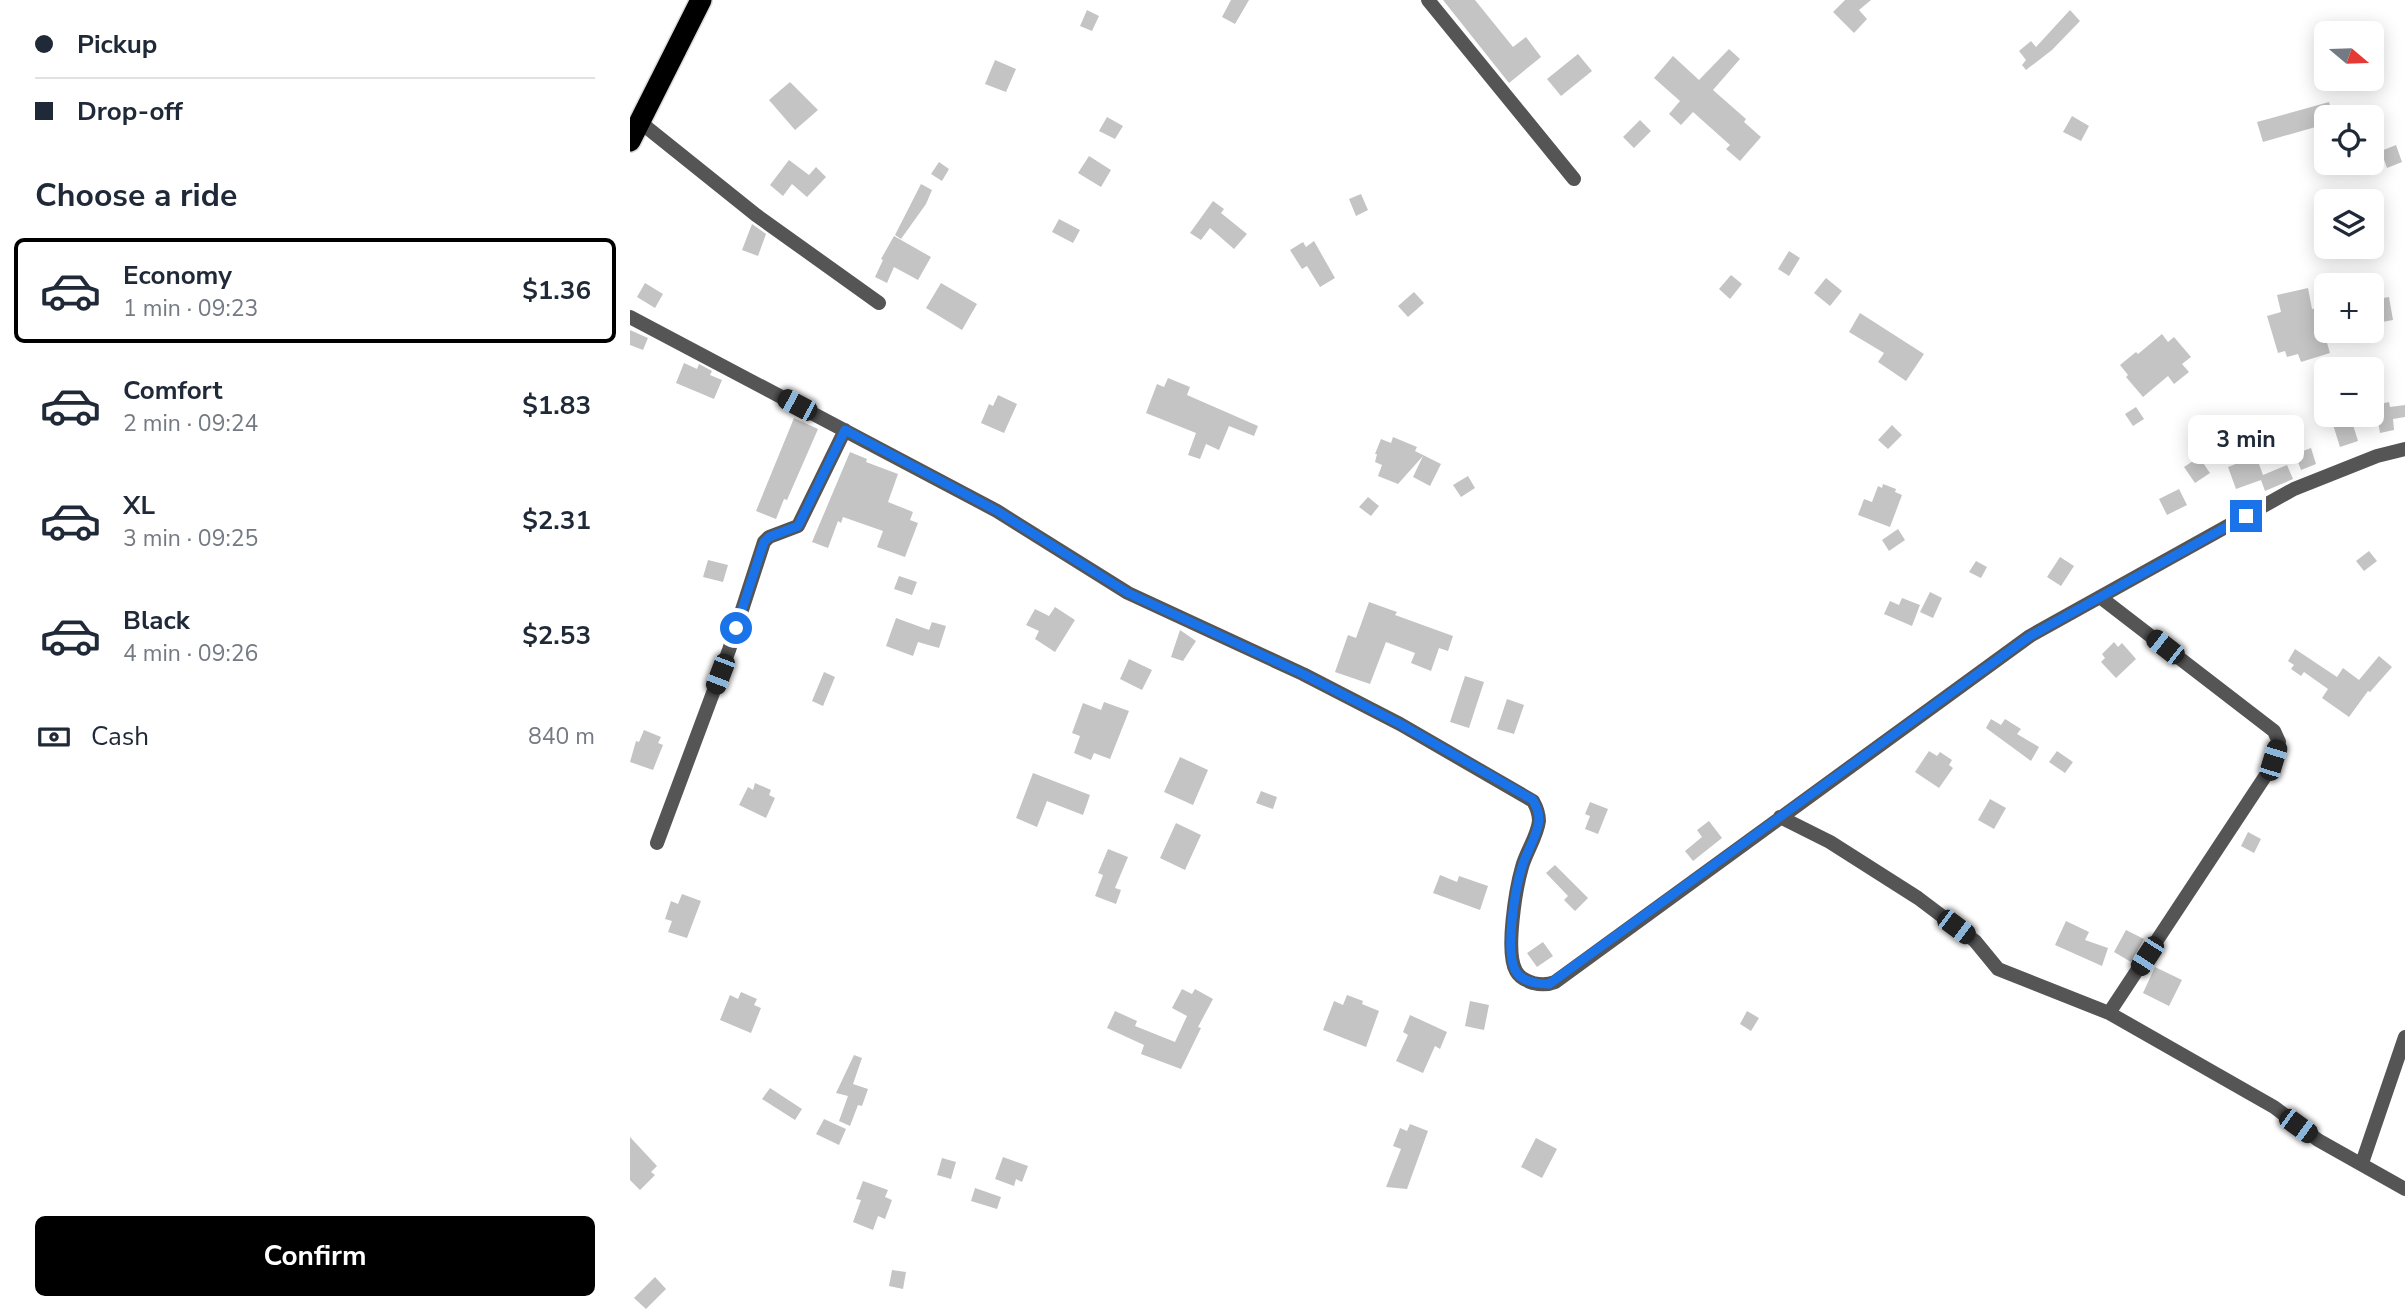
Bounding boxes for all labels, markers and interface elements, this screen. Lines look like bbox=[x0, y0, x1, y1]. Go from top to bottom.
north arrow bbox=[2314, 21, 2384, 91]
map controls bbox=[2314, 21, 2384, 427]
text: Pickup bbox=[77, 27, 157, 62]
text: Drop-off bbox=[77, 94, 183, 129]
button: locate bbox=[2314, 105, 2384, 175]
text: Choose a ride bbox=[35, 174, 237, 217]
button: layers bbox=[2314, 189, 2384, 259]
text: Economy bbox=[123, 258, 232, 293]
icon: car bbox=[39, 259, 102, 322]
text: $1.36 bbox=[522, 273, 591, 308]
button: + bbox=[2314, 273, 2384, 343]
text: 1 min · 09:23 bbox=[123, 293, 258, 324]
button: − bbox=[2314, 357, 2384, 427]
text: Comfort bbox=[123, 373, 223, 408]
icon: car bbox=[39, 374, 102, 437]
car bbox=[774, 386, 821, 424]
text: $1.83 bbox=[522, 388, 591, 423]
text: 2 min · 09:24 bbox=[123, 408, 258, 439]
callout: 3 min bbox=[2188, 414, 2304, 463]
text: 3 min bbox=[2216, 424, 2276, 455]
text: XL bbox=[123, 488, 155, 523]
icon: car bbox=[39, 489, 102, 552]
route end bbox=[2230, 500, 2262, 532]
text: $2.31 bbox=[522, 503, 591, 538]
text: 3 min · 09:25 bbox=[123, 523, 258, 554]
text: Black bbox=[123, 603, 190, 638]
icon: car bbox=[39, 604, 102, 667]
route start bbox=[720, 612, 752, 644]
text: $2.53 bbox=[522, 618, 591, 653]
car bbox=[2142, 626, 2189, 668]
text: 4 min · 09:26 bbox=[123, 638, 258, 669]
car bbox=[703, 651, 738, 697]
icon: cash bbox=[35, 718, 73, 756]
text: Cash bbox=[91, 719, 149, 754]
text: 840 m bbox=[528, 721, 595, 752]
car bbox=[2257, 737, 2290, 783]
car bbox=[1933, 906, 1980, 948]
car bbox=[2127, 933, 2168, 979]
car bbox=[2275, 1105, 2322, 1147]
button: Confirm bbox=[35, 1216, 595, 1296]

